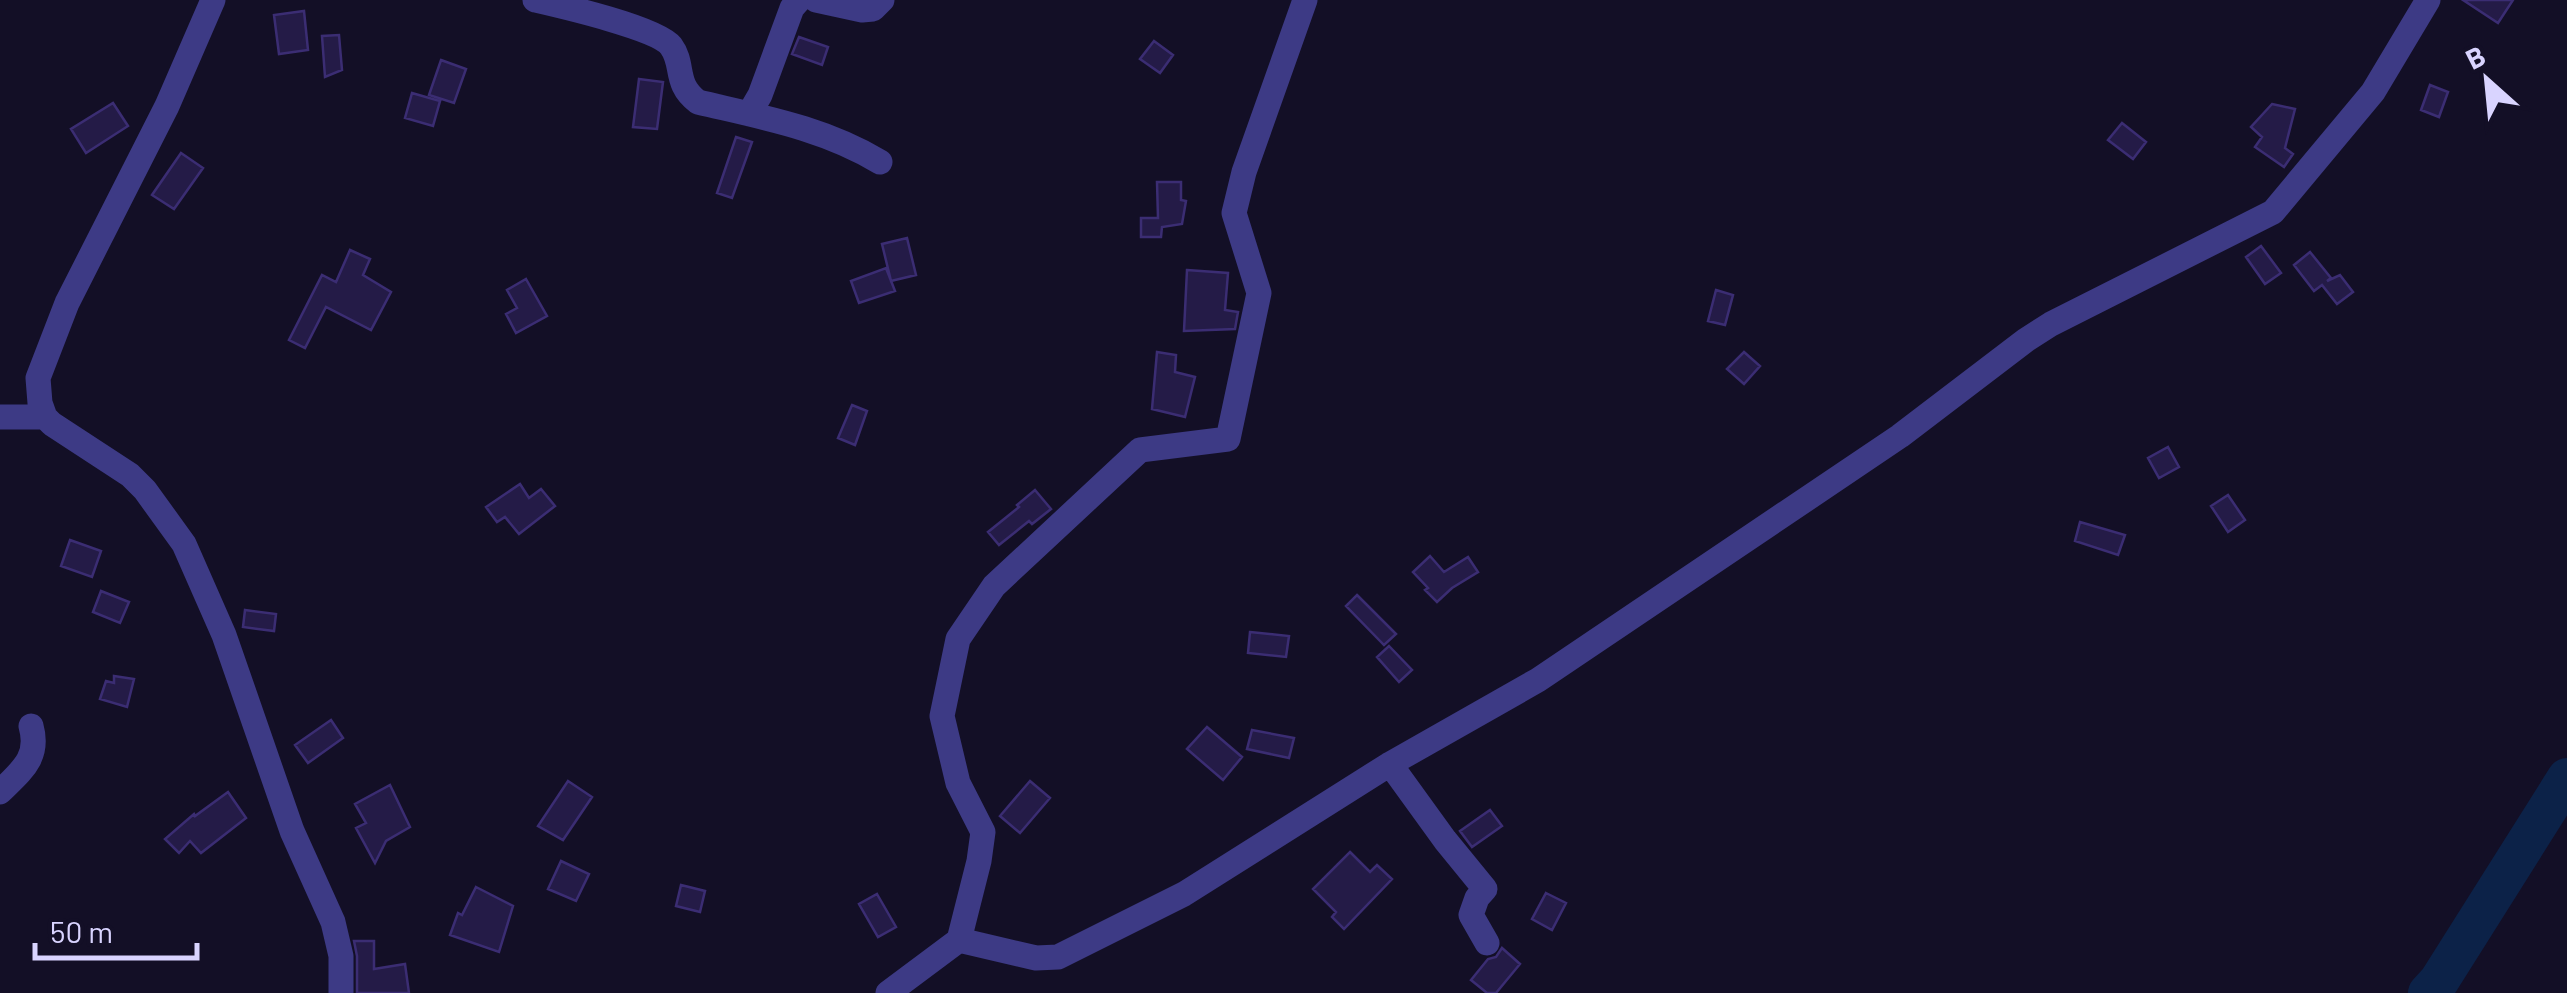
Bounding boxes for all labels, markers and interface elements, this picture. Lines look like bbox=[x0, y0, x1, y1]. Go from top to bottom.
north arrow bbox=[2437, 30, 2537, 130]
text: B bbox=[2460, 38, 2491, 76]
scale bar bbox=[35, 898, 198, 960]
text: 50 m bbox=[50, 913, 113, 949]

